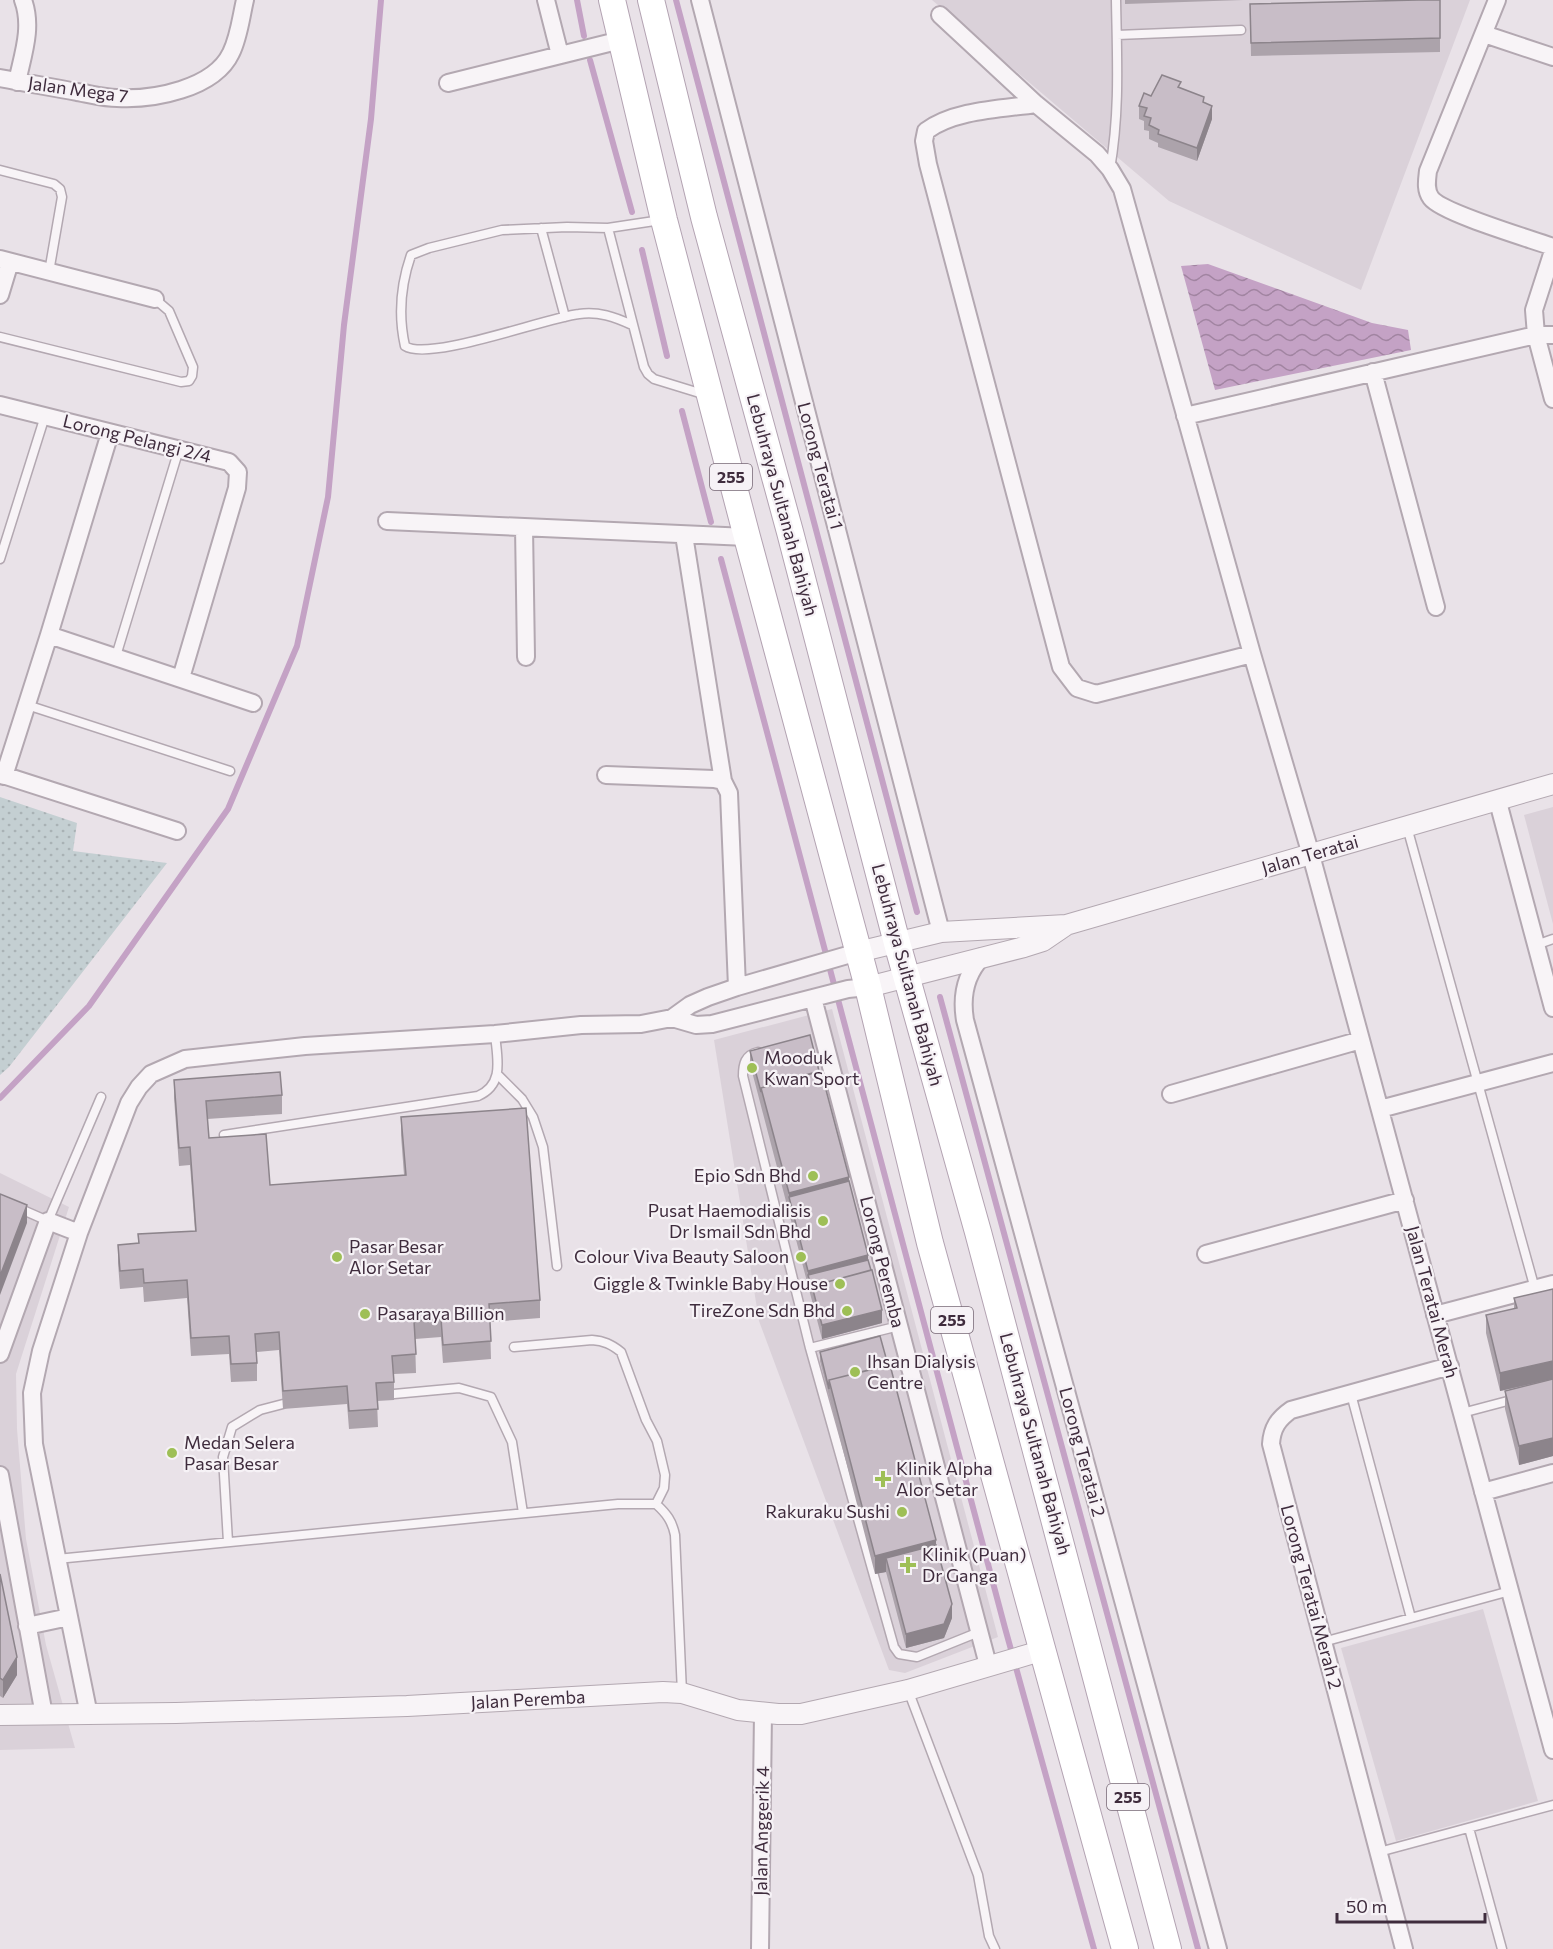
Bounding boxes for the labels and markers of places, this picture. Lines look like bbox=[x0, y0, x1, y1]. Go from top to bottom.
place label: Mooduk Kwan Sport bbox=[764, 1046, 859, 1089]
marker: Mooduk Kwan Sport bbox=[745, 1061, 759, 1075]
place label: Epio Sdn Bhd bbox=[694, 1164, 801, 1186]
marker: Epio Sdn Bhd bbox=[806, 1169, 820, 1183]
place label: Pusat Haemodialisis Dr Ismail Sdn Bhd bbox=[648, 1199, 811, 1242]
marker: Pusat Haemodialisis Dr Ismail Sdn Bhd bbox=[816, 1214, 830, 1228]
place label: Pasar Besar Alor Setar bbox=[349, 1235, 444, 1278]
place label: Colour Viva Beauty Saloon bbox=[574, 1245, 789, 1267]
marker: Pasar Besar Alor Setar bbox=[330, 1250, 344, 1264]
marker: Colour Viva Beauty Saloon bbox=[794, 1250, 808, 1264]
place label: Giggle & Twinkle Baby House bbox=[593, 1272, 828, 1294]
marker: Giggle & Twinkle Baby House bbox=[833, 1277, 847, 1291]
place label: TireZone Sdn Bhd bbox=[689, 1299, 835, 1321]
place label: Pasaraya Billion bbox=[377, 1302, 505, 1324]
marker: TireZone Sdn Bhd bbox=[840, 1304, 854, 1318]
marker: Pasaraya Billion bbox=[358, 1307, 372, 1321]
place label: Ihsan Dialysis Centre bbox=[867, 1350, 976, 1393]
marker: Ihsan Dialysis Centre bbox=[848, 1365, 862, 1379]
place label: Medan Selera Pasar Besar bbox=[184, 1431, 295, 1474]
marker: Medan Selera Pasar Besar bbox=[165, 1446, 179, 1460]
place label: Klinik Alpha Alor Setar bbox=[896, 1457, 993, 1500]
marker: Klinik Alpha Alor Setar bbox=[874, 1470, 892, 1488]
place label: Rakuraku Sushi bbox=[765, 1500, 890, 1522]
marker: Rakuraku Sushi bbox=[895, 1505, 909, 1519]
place label: Klinik (Puan) Dr Ganga bbox=[922, 1543, 1026, 1586]
marker: Klinik (Puan) Dr Ganga bbox=[899, 1556, 917, 1574]

